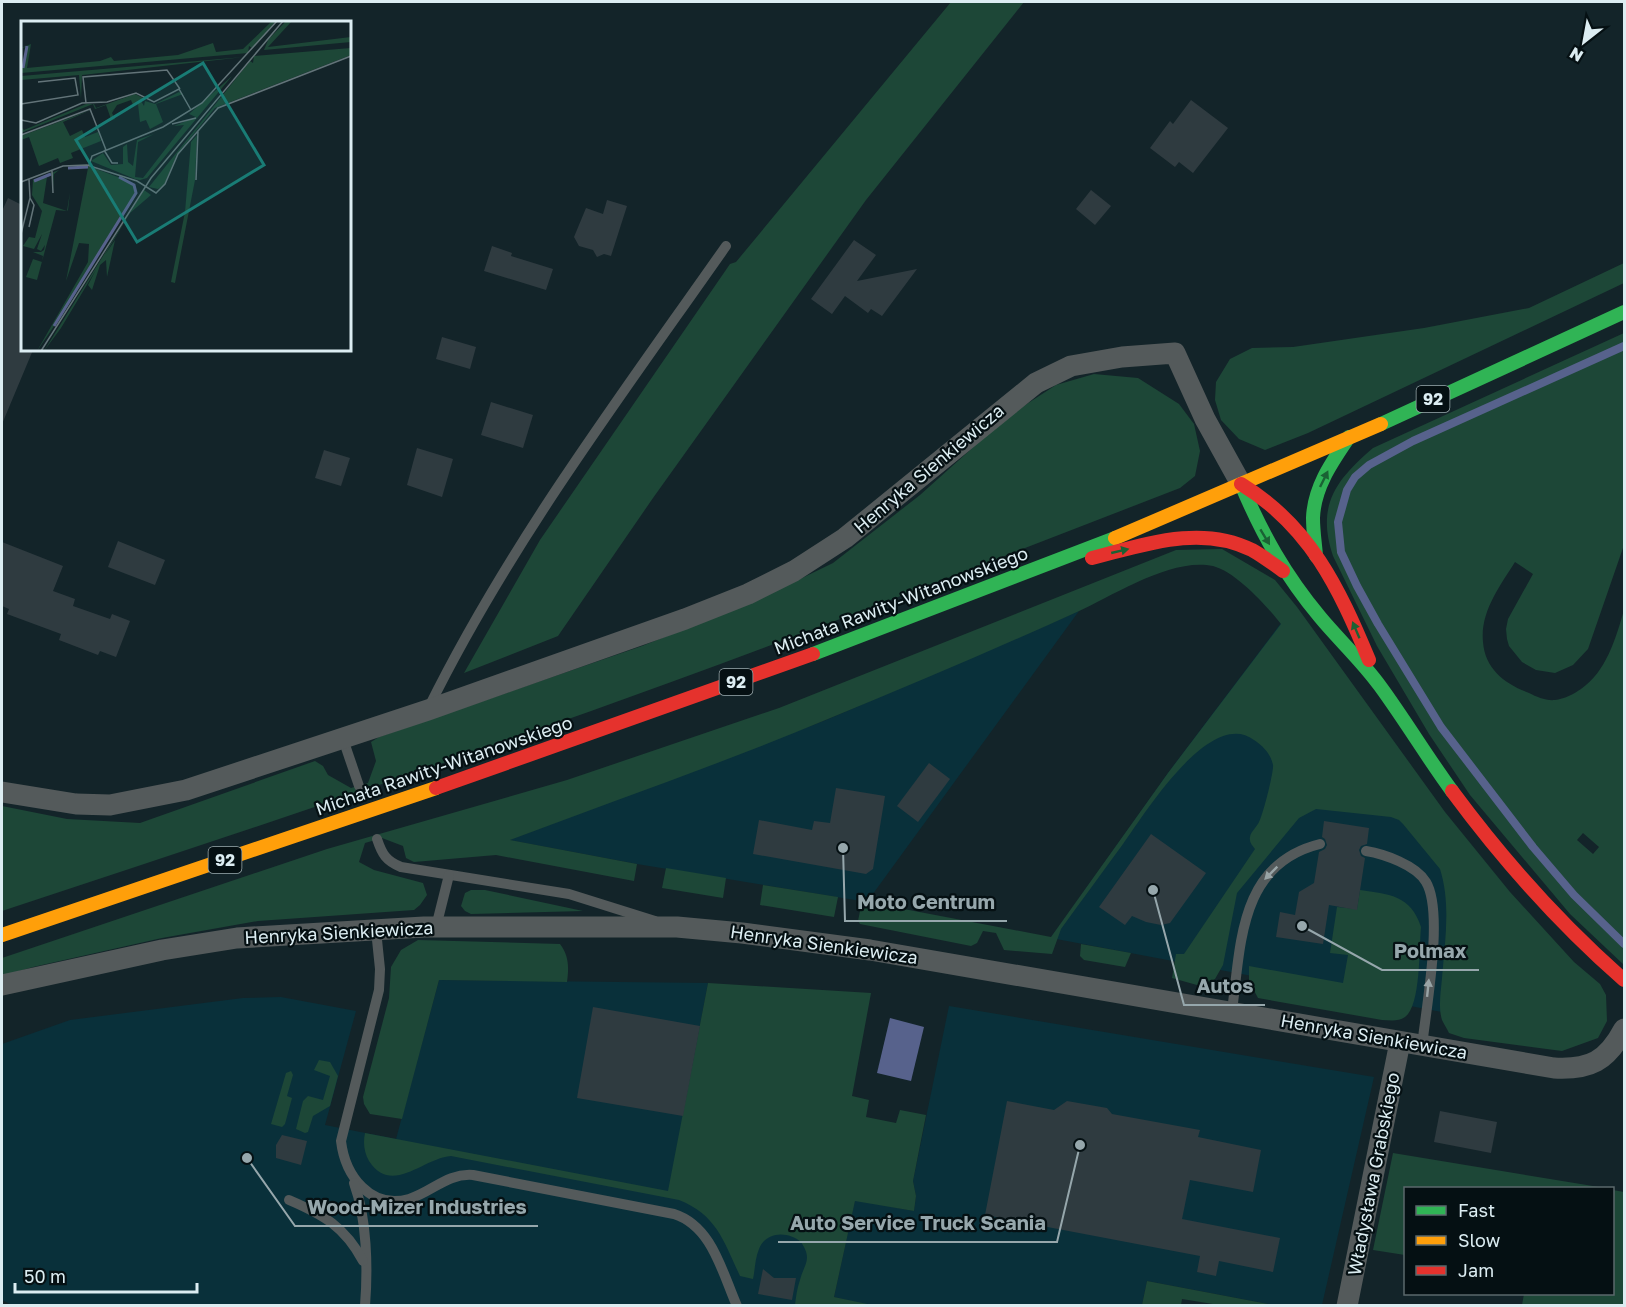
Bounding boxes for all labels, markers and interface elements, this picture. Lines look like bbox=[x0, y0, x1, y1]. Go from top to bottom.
north arrow bbox=[1554, 12, 1614, 72]
inset map bbox=[21, 21, 351, 351]
text: N bbox=[1566, 43, 1587, 67]
road number: 92 bbox=[1416, 386, 1450, 412]
street label: Henryka Sienkiewicza bbox=[849, 399, 1008, 537]
one-way arrow bbox=[1320, 470, 1329, 487]
one-way arrow bbox=[1260, 529, 1271, 545]
street label: Michała Rawity-Witanowskiego bbox=[771, 541, 1031, 659]
one-way arrow bbox=[1111, 546, 1129, 556]
one-way arrow bbox=[1351, 621, 1360, 639]
road number: 92 bbox=[720, 669, 752, 695]
street label: Michała Rawity-Witanowskiego bbox=[312, 711, 575, 819]
road number: 92 bbox=[208, 847, 242, 873]
one-way arrow bbox=[1264, 865, 1278, 879]
callout: Moto Centrum bbox=[845, 883, 1007, 921]
text: Moto Centrum bbox=[857, 889, 995, 913]
street label: Henryka Sienkiewicza bbox=[244, 916, 434, 948]
street label: Henryka Sienkiewicza bbox=[729, 920, 919, 968]
callout: Polmax bbox=[1382, 932, 1479, 970]
text: Polmax bbox=[1394, 938, 1467, 962]
callout: Autos bbox=[1184, 967, 1265, 1005]
text: Autos bbox=[1197, 973, 1254, 997]
one-way arrow bbox=[1423, 978, 1433, 997]
street label: Henryka Sienkiewicza bbox=[1279, 1009, 1469, 1063]
street label: Władysława Grabskiego bbox=[1343, 1070, 1404, 1277]
legend bbox=[1404, 1187, 1614, 1295]
callout: Wood-Mizer Industries bbox=[295, 1188, 538, 1226]
text: Wood-Mizer Industries bbox=[307, 1194, 527, 1218]
text: Fast bbox=[1458, 1199, 1495, 1221]
callout: Auto Service Truck Scania bbox=[778, 1204, 1057, 1242]
text: Auto Service Truck Scania bbox=[790, 1210, 1046, 1234]
text: Slow bbox=[1458, 1229, 1501, 1251]
scale bar bbox=[15, 1256, 196, 1294]
text: Jam bbox=[1458, 1259, 1494, 1281]
text: 50 m bbox=[24, 1265, 66, 1287]

